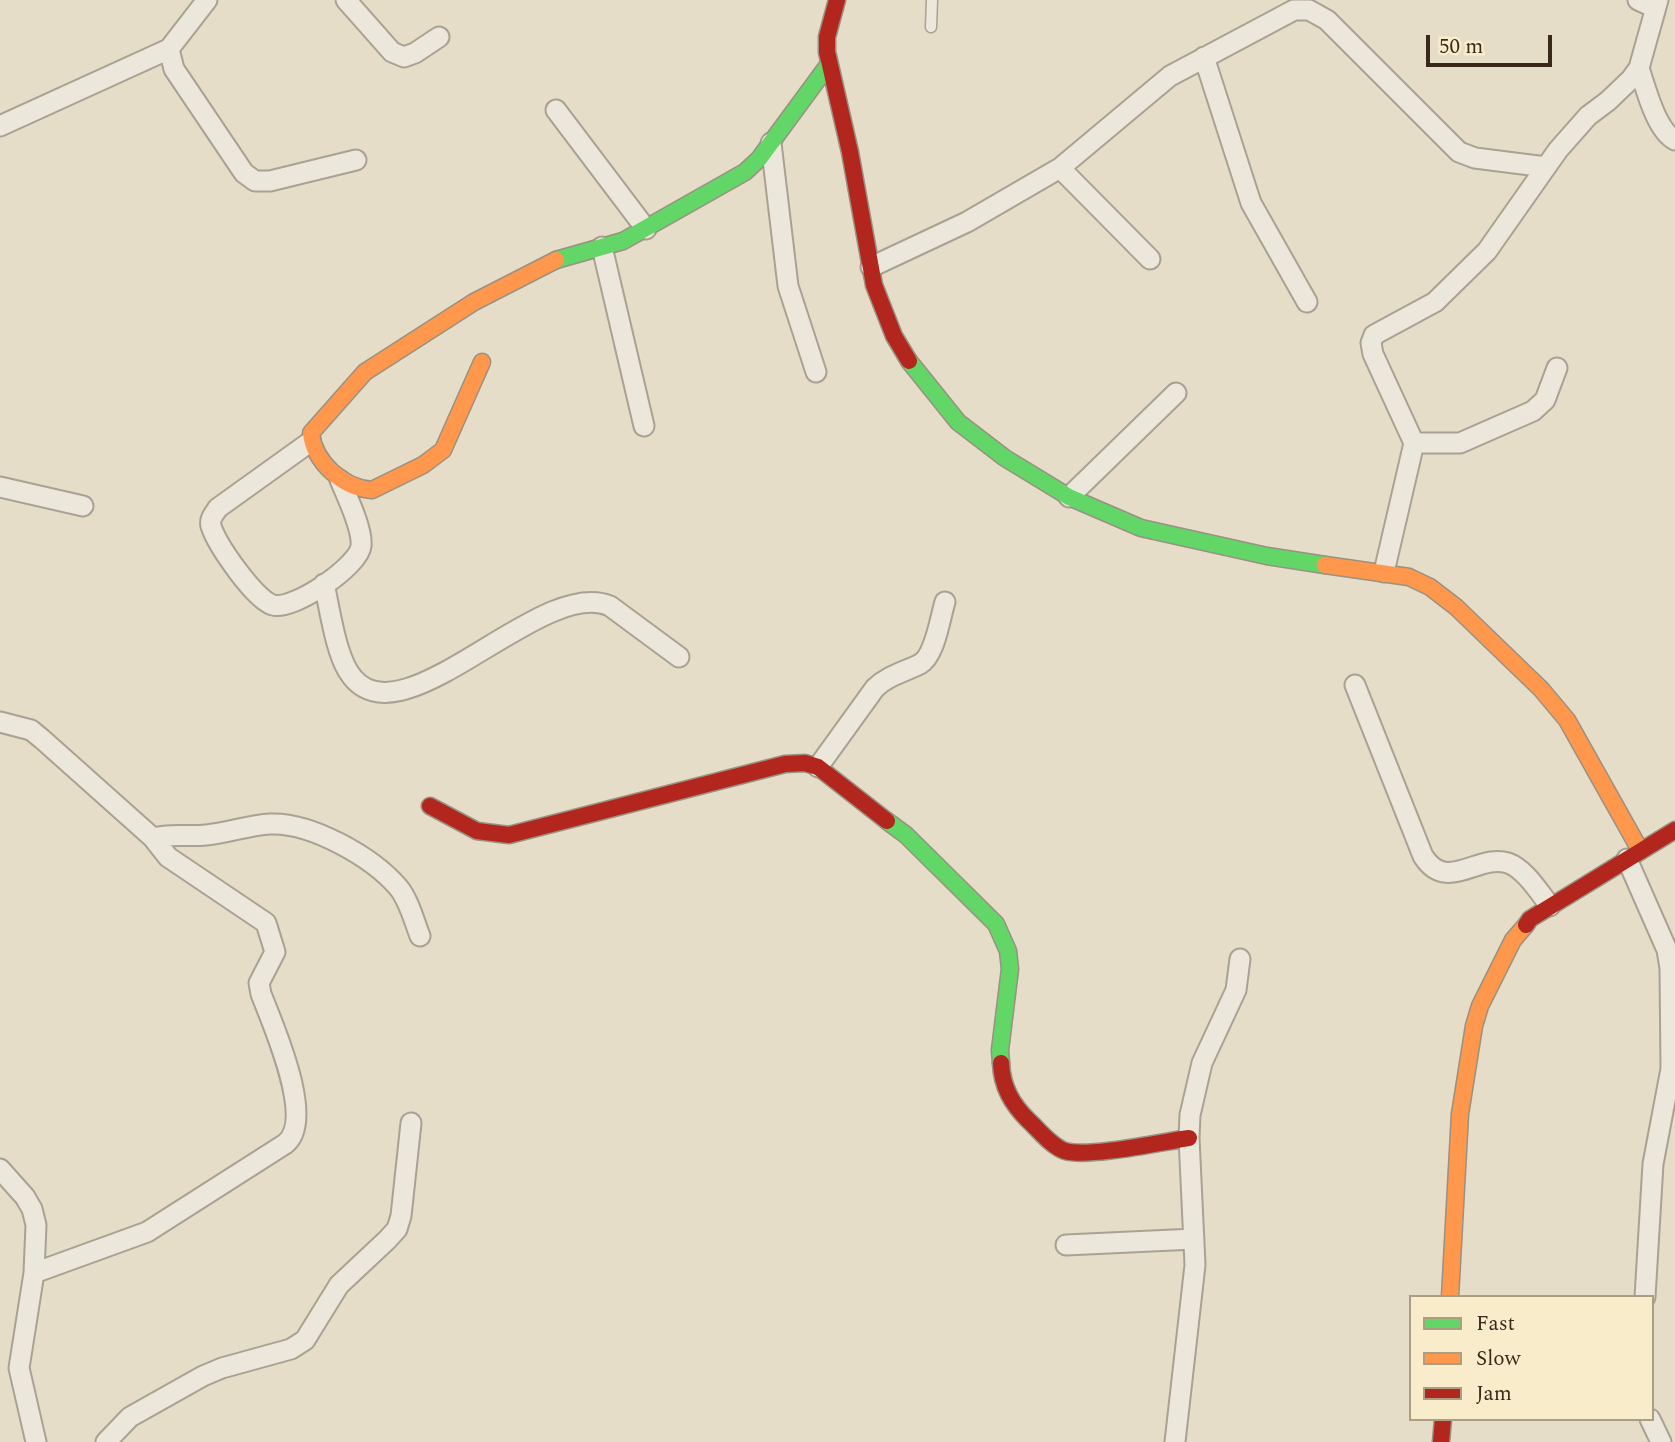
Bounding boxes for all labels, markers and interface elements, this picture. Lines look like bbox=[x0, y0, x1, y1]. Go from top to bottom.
scale bar bbox=[1430, 21, 1556, 65]
text: 50 m bbox=[1439, 31, 1483, 63]
legend bbox=[1409, 1295, 1654, 1421]
text: Fast bbox=[1476, 1308, 1515, 1340]
text: Slow bbox=[1476, 1343, 1520, 1375]
text: Jam bbox=[1476, 1378, 1512, 1410]

